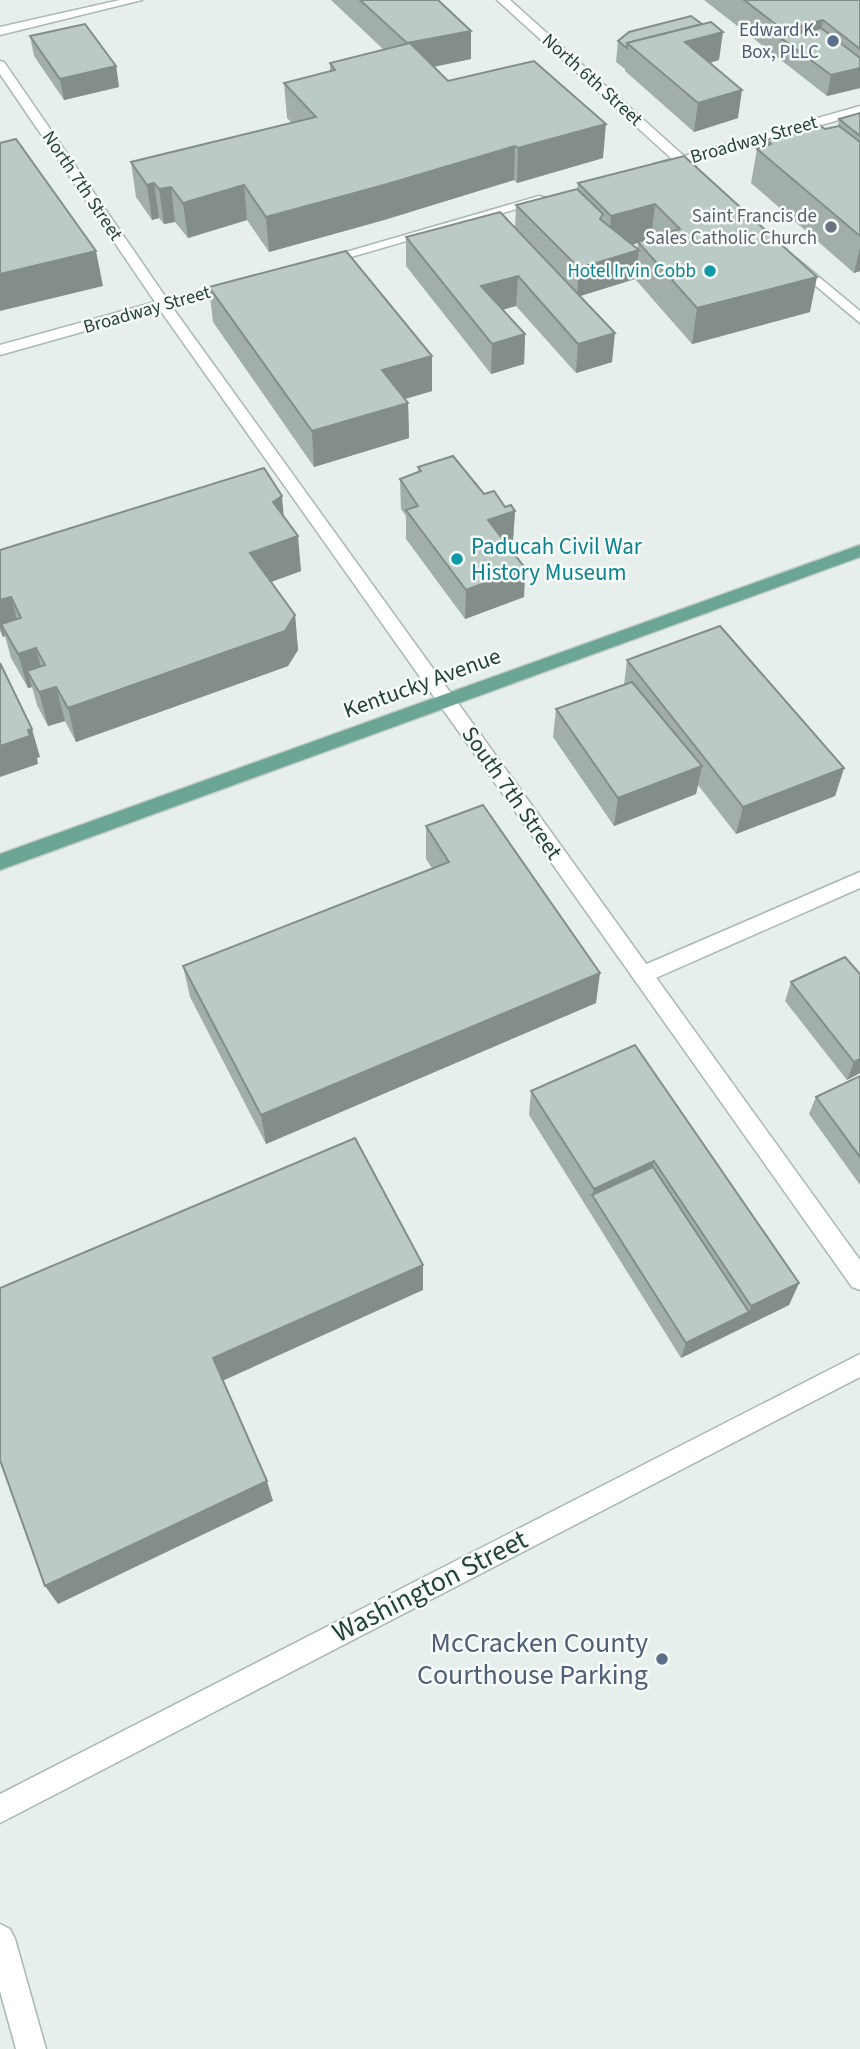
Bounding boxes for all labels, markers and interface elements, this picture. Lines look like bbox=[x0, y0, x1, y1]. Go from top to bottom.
place label: Edward K. Box, PLLC bbox=[739, 17, 819, 66]
street label: North 6th Street bbox=[536, 27, 649, 133]
marker: Edward K. Box, PLLC bbox=[825, 33, 841, 49]
street label: Broadway Street bbox=[687, 109, 821, 171]
street label: North 7th Street bbox=[35, 126, 129, 247]
place label: Saint Francis de Sales Catholic Church bbox=[645, 203, 817, 252]
marker: Saint Francis de Sales Catholic Church bbox=[823, 219, 839, 235]
place label: Hotel Irvin Cobb bbox=[567, 258, 696, 285]
marker: Hotel Irvin Cobb bbox=[702, 263, 718, 279]
street label: Broadway Street bbox=[80, 279, 214, 341]
place label: Paducah Civil War History Museum bbox=[471, 530, 643, 589]
marker: Paducah Civil War History Museum bbox=[449, 551, 465, 567]
street label: Kentucky Avenue bbox=[339, 639, 505, 727]
street label: South 7th Street bbox=[454, 720, 570, 867]
street label: Washington Street bbox=[325, 1519, 535, 1652]
place label: McCracken County Courthouse Parking bbox=[417, 1623, 648, 1695]
marker: McCracken County Courthouse Parking bbox=[654, 1651, 670, 1667]

